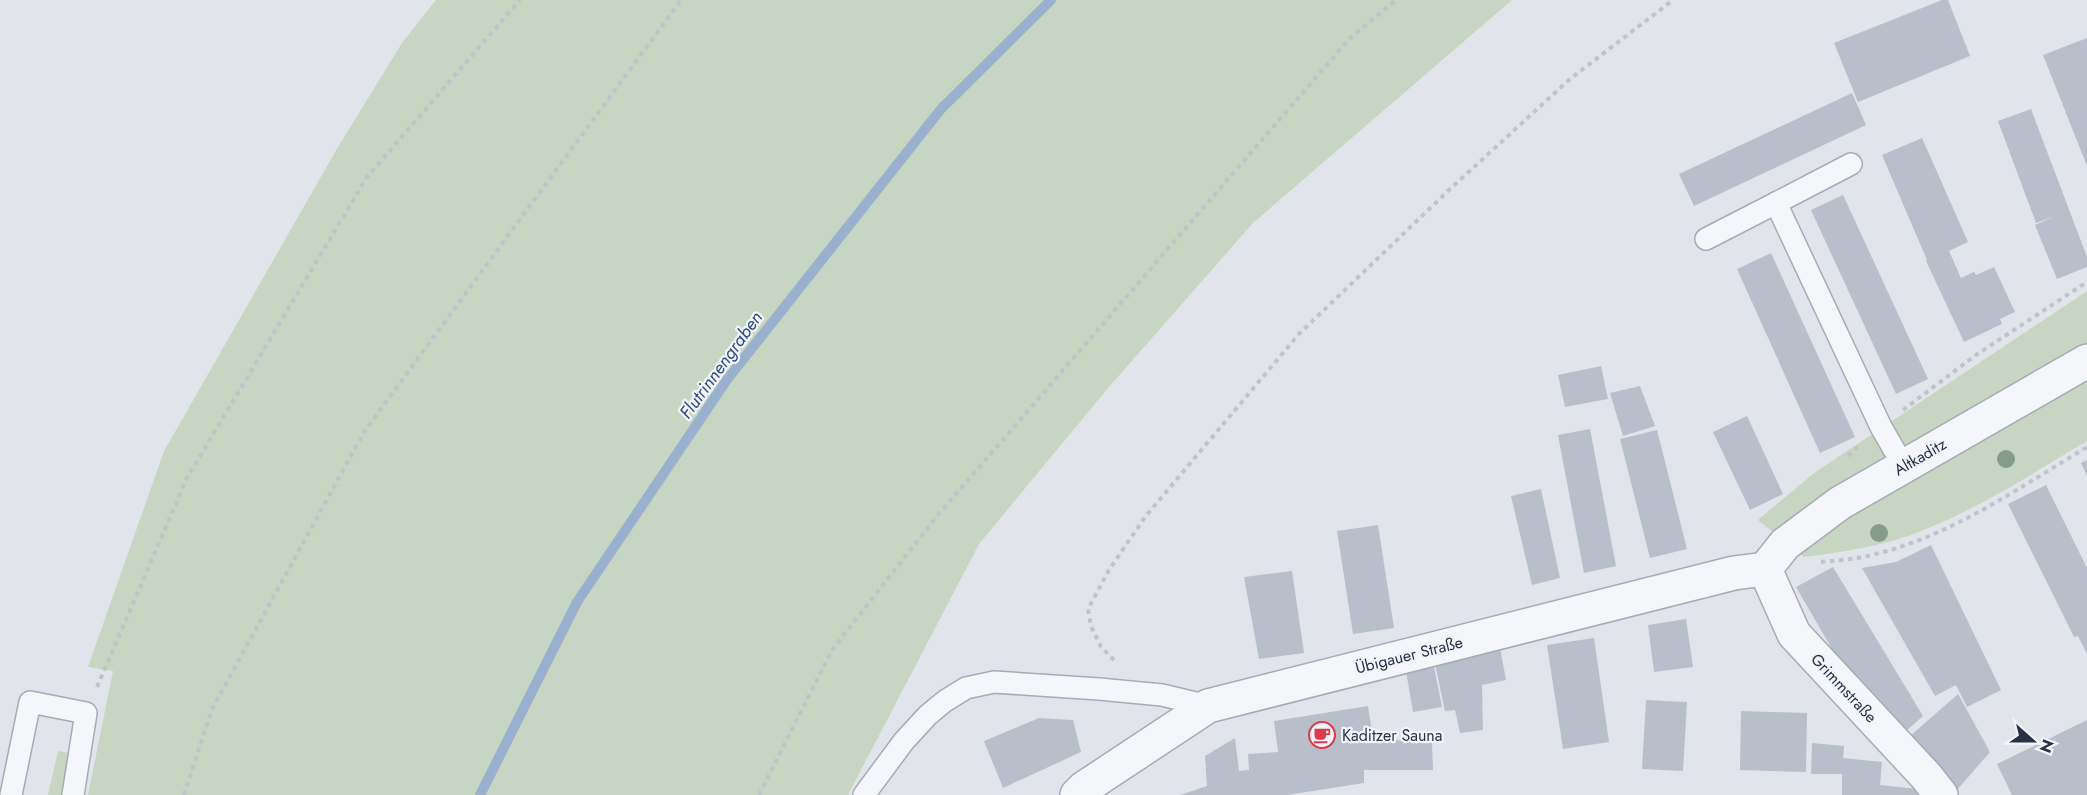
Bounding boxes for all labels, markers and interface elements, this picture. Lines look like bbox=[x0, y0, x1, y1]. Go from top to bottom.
water label: Flutrinnengraben bbox=[673, 306, 769, 424]
street label: Altkaditz bbox=[1889, 432, 1951, 481]
street label: Übigauer Straße bbox=[1353, 631, 1465, 679]
street label: Grimmstraße bbox=[1806, 648, 1882, 728]
north arrow bbox=[2003, 711, 2063, 771]
cafe icon: Kaditzer Sauna bbox=[1307, 720, 1337, 750]
place label: Kaditzer Sauna bbox=[1342, 724, 1442, 747]
text: N bbox=[2034, 736, 2060, 756]

